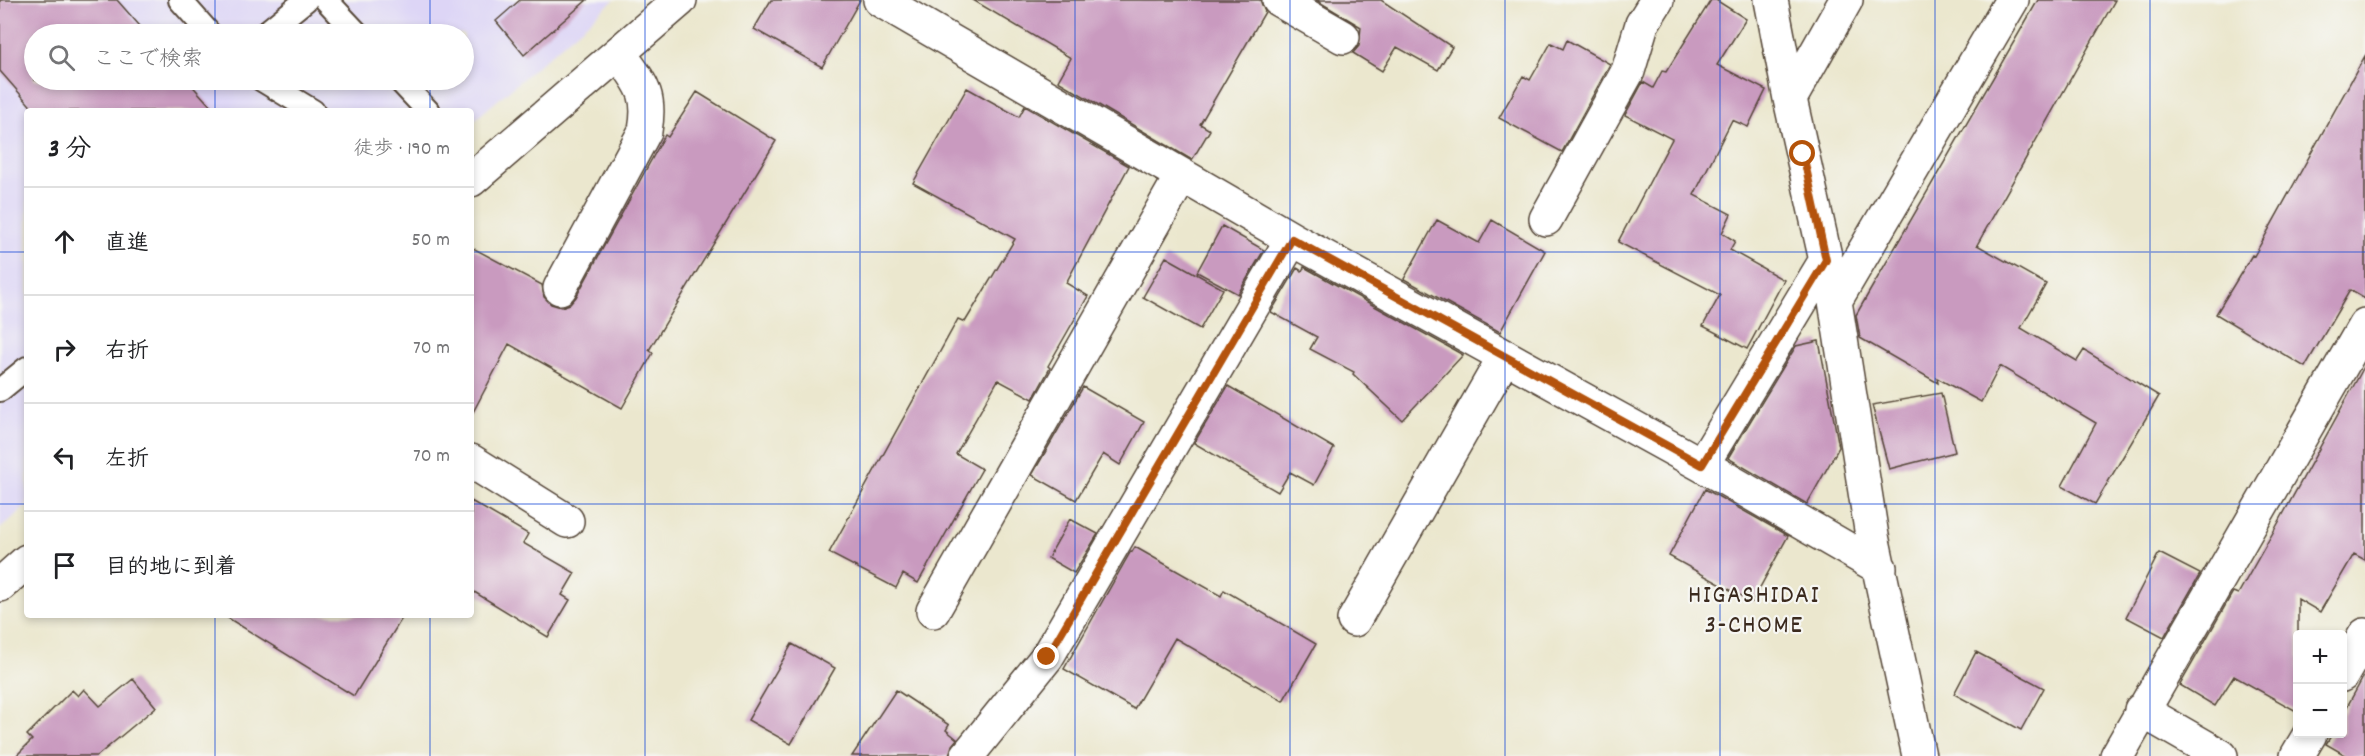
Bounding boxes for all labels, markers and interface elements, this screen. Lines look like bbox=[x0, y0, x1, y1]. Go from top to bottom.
search box bbox=[24, 24, 474, 90]
icon: search bbox=[45, 41, 78, 74]
text: ここで検索 bbox=[93, 45, 203, 76]
text: 3 分 bbox=[48, 132, 92, 169]
text: 徒歩 · 190 m bbox=[354, 136, 450, 164]
route start bbox=[1789, 140, 1815, 166]
icon: ahead bbox=[48, 225, 81, 258]
text: 50 m bbox=[412, 227, 450, 255]
text: 直進 bbox=[105, 229, 149, 260]
icon: right bbox=[48, 333, 81, 366]
text: 70 m bbox=[413, 335, 450, 363]
text: 右折 bbox=[105, 337, 149, 368]
icon: left bbox=[48, 441, 81, 474]
text: 70 m bbox=[413, 443, 450, 471]
text: 左折 bbox=[105, 445, 149, 476]
icon: arrive bbox=[48, 549, 81, 582]
text: 目的地に到着 bbox=[105, 553, 237, 584]
district label: HIGASHIDAI 3-CHOME bbox=[1688, 578, 1820, 645]
map controls bbox=[2293, 630, 2347, 738]
button: + bbox=[2293, 630, 2347, 684]
route end bbox=[1033, 643, 1059, 669]
button: − bbox=[2293, 684, 2347, 738]

